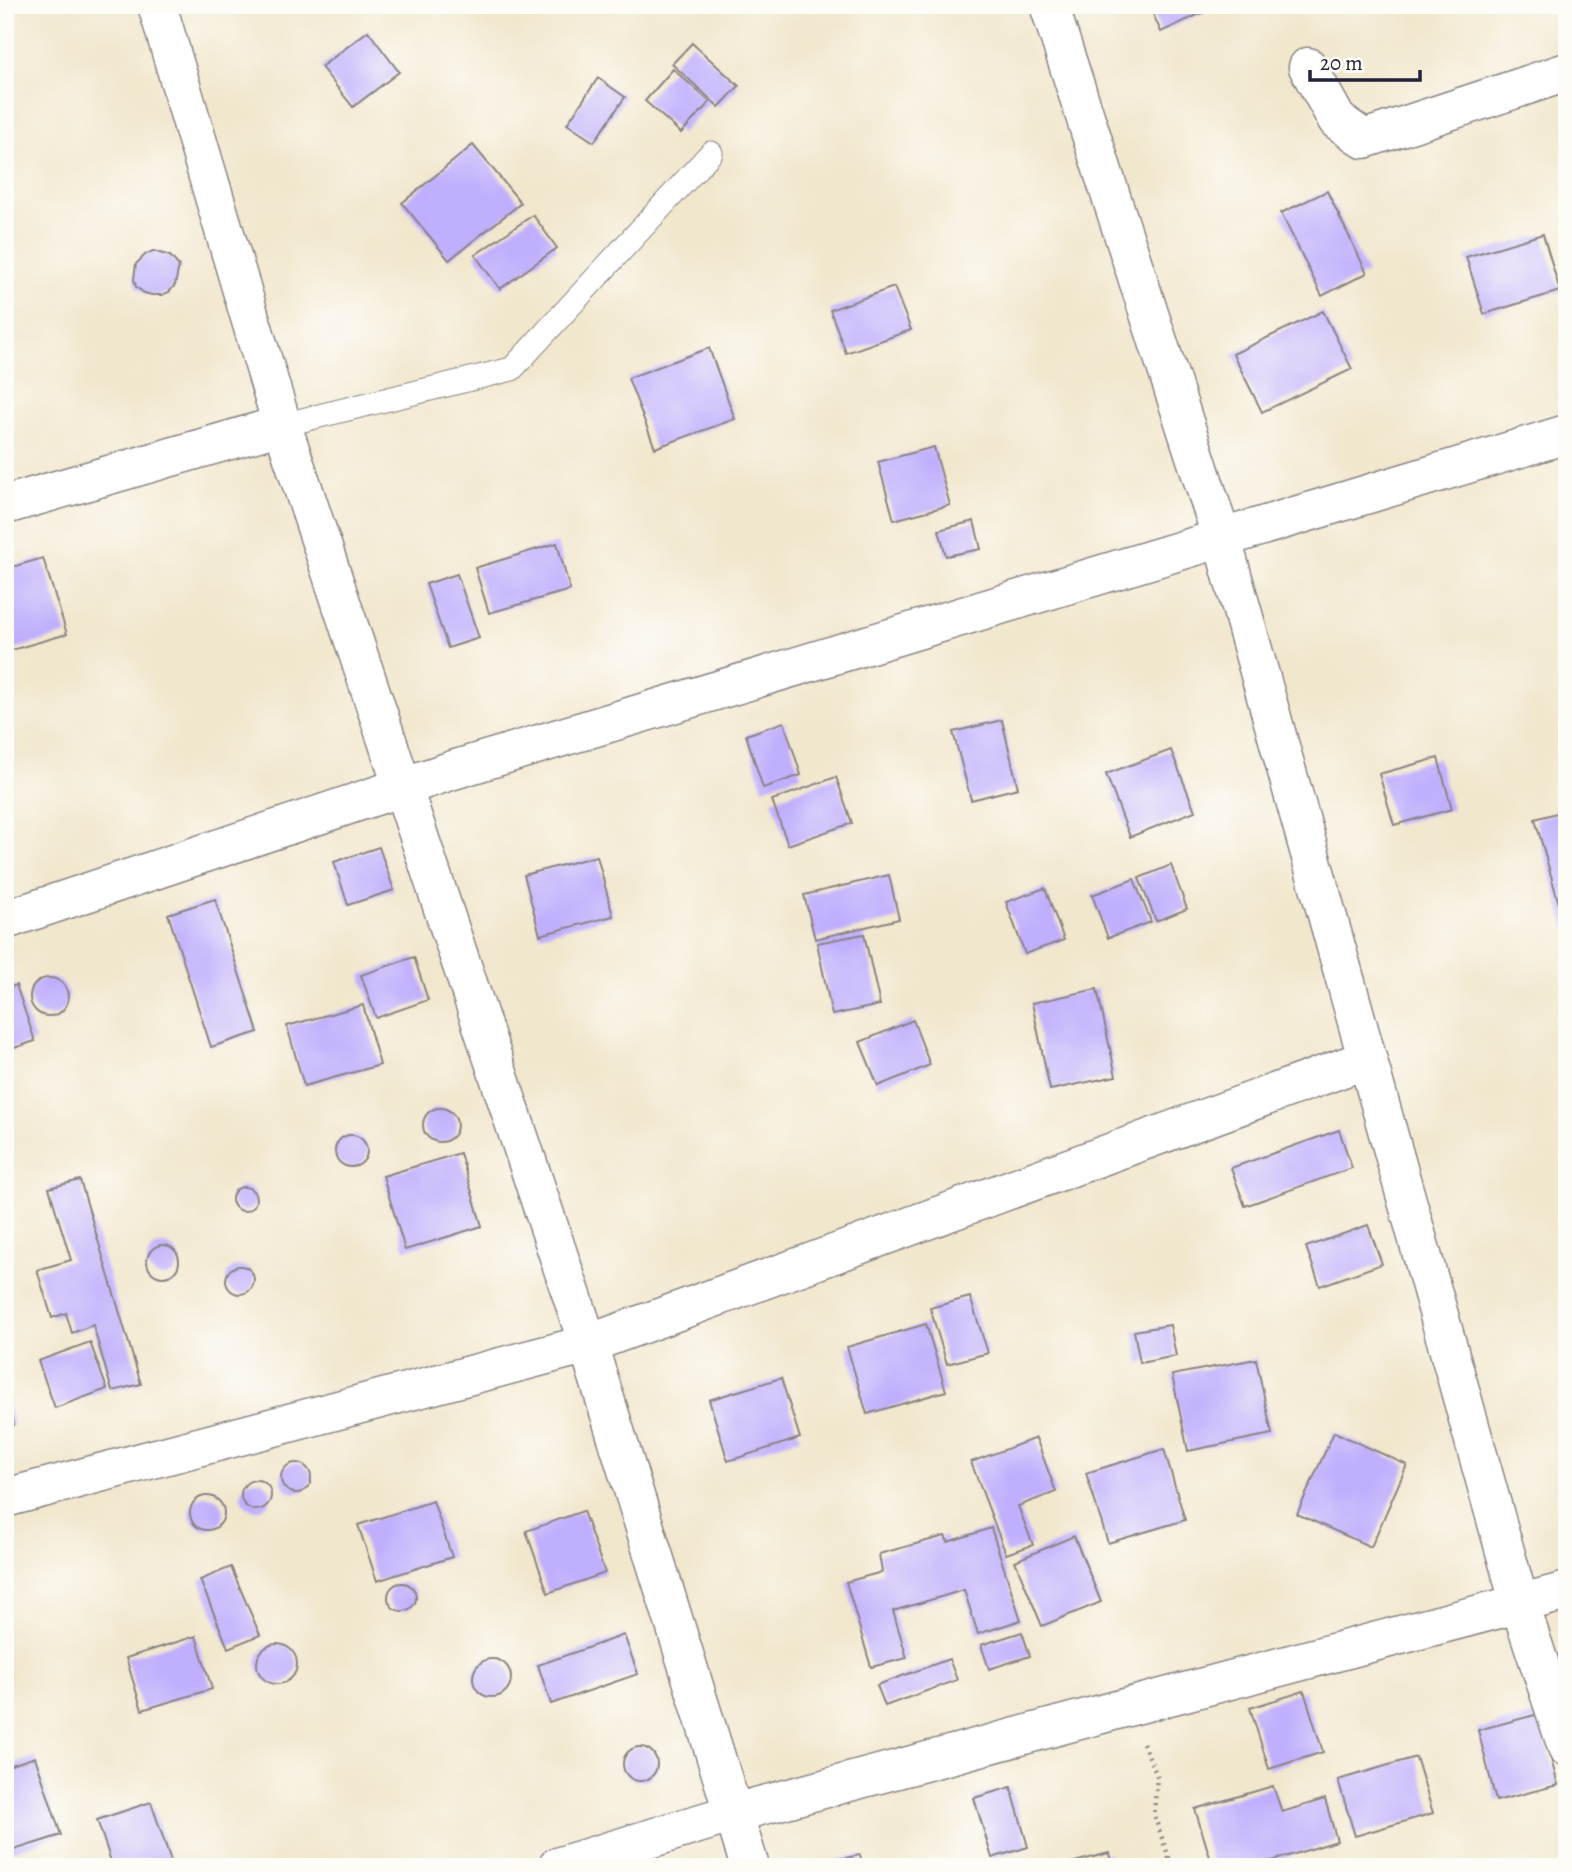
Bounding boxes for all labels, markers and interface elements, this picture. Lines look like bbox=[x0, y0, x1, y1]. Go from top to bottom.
scale bar bbox=[1310, 38, 1420, 82]
text: 20 m bbox=[1320, 49, 1363, 77]

